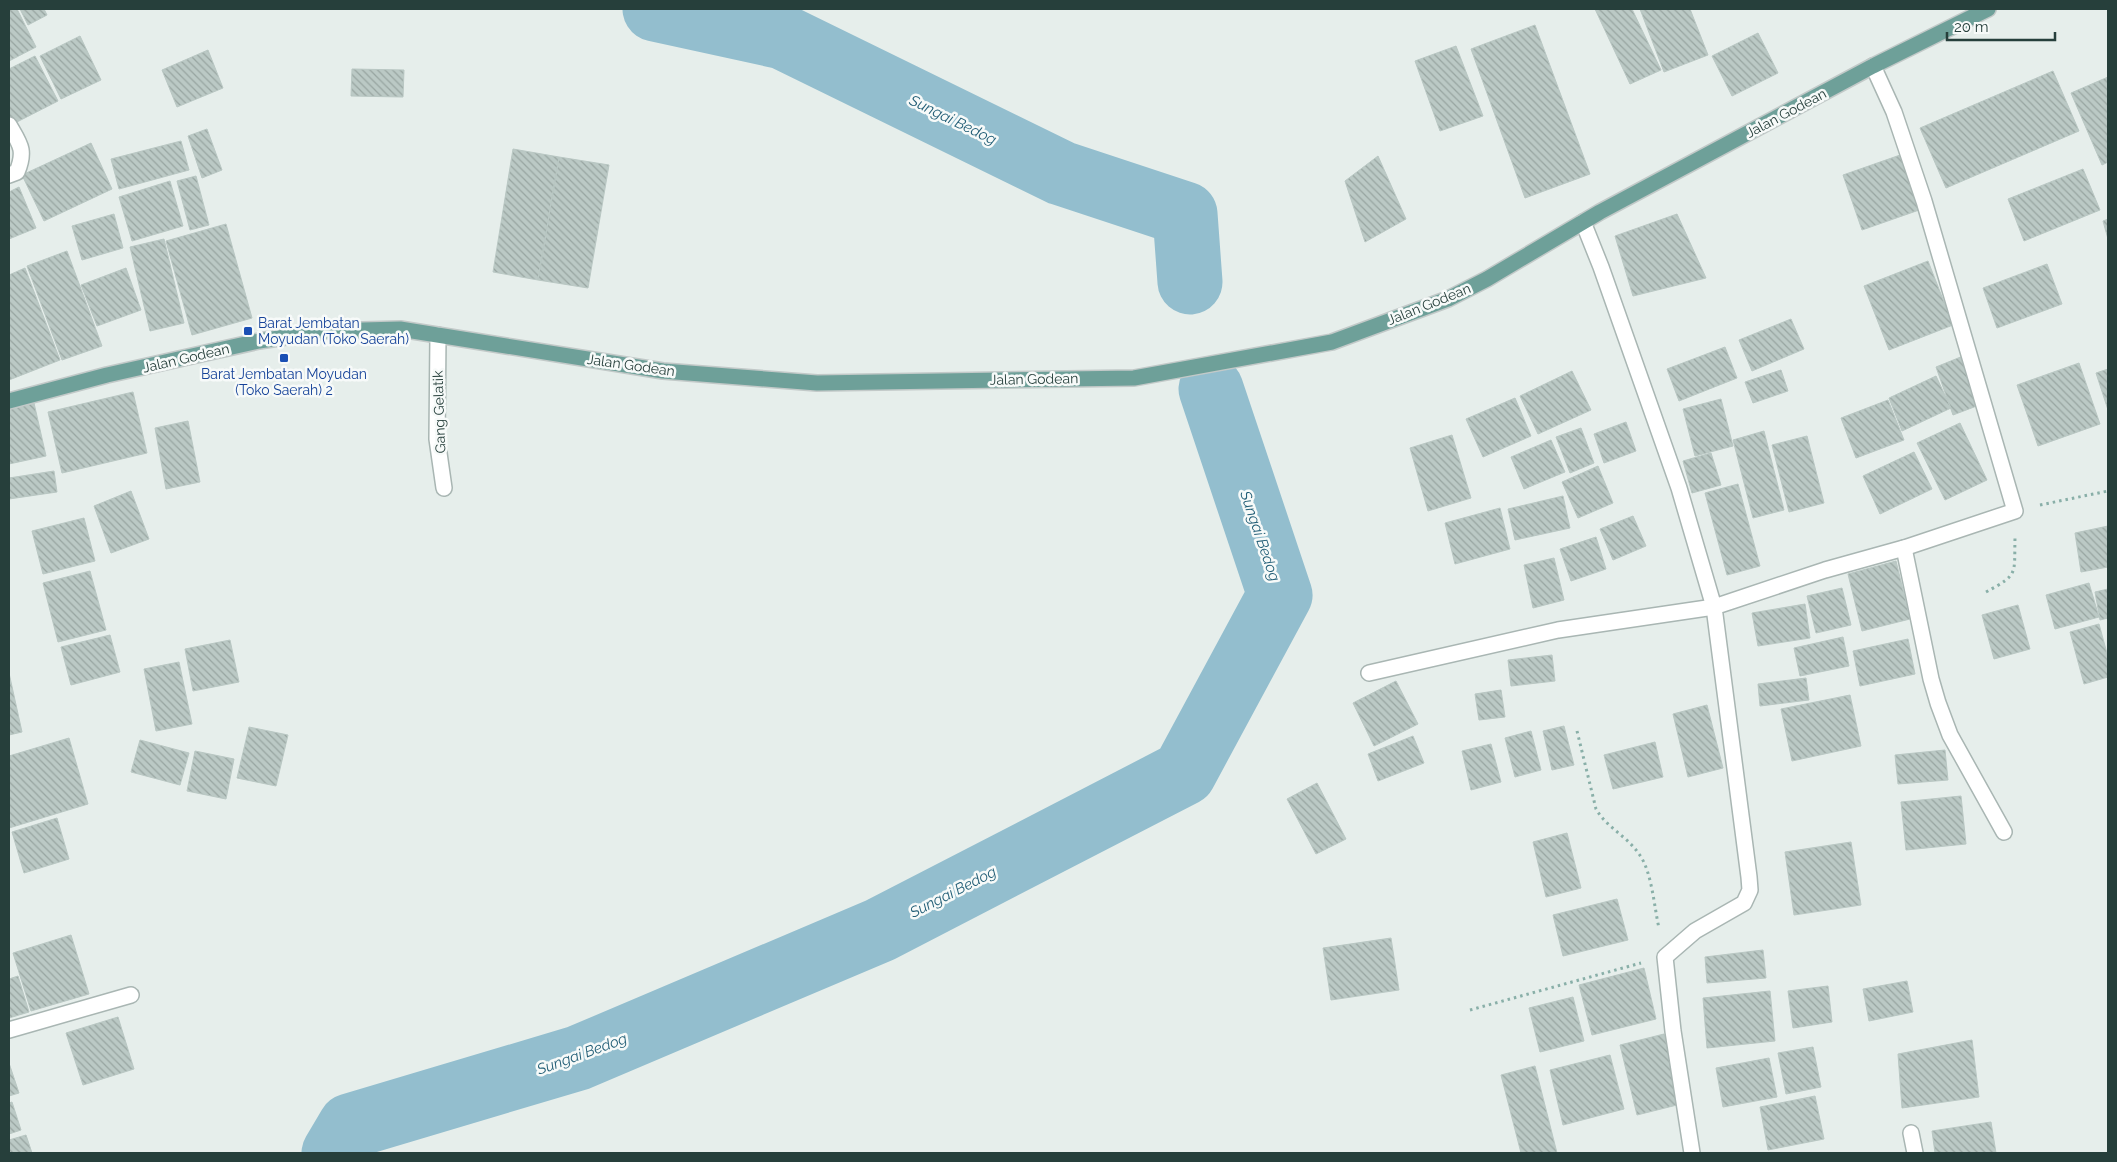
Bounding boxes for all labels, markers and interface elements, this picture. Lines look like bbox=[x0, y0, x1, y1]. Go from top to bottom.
scale bar bbox=[1947, 10, 2054, 42]
text: 20 m bbox=[1954, 18, 1989, 36]
street label: Jalan Godean bbox=[1743, 85, 1829, 141]
water label: Sungai Bedog bbox=[906, 91, 1000, 149]
street label: Jalan Godean bbox=[1385, 280, 1473, 328]
place label: Barat Jembatan Moyudan (Toko Saerah) bbox=[258, 315, 409, 347]
marker: Barat Jembatan Moyudan (Toko Saerah) bbox=[242, 325, 254, 337]
street label: Jalan Godean bbox=[141, 340, 231, 376]
street label: Jalan Godean bbox=[586, 351, 676, 379]
marker: Barat Jembatan Moyudan (Toko Saerah) 2 bbox=[278, 352, 290, 364]
place label: Barat Jembatan Moyudan (Toko Saerah) 2 bbox=[201, 366, 367, 398]
street label: Gang Gelatik bbox=[430, 370, 448, 454]
street label: Jalan Godean bbox=[990, 370, 1078, 388]
water label: Sungai Bedog bbox=[1236, 487, 1284, 584]
water label: Sungai Bedog bbox=[906, 862, 999, 922]
water label: Sungai Bedog bbox=[534, 1029, 630, 1079]

